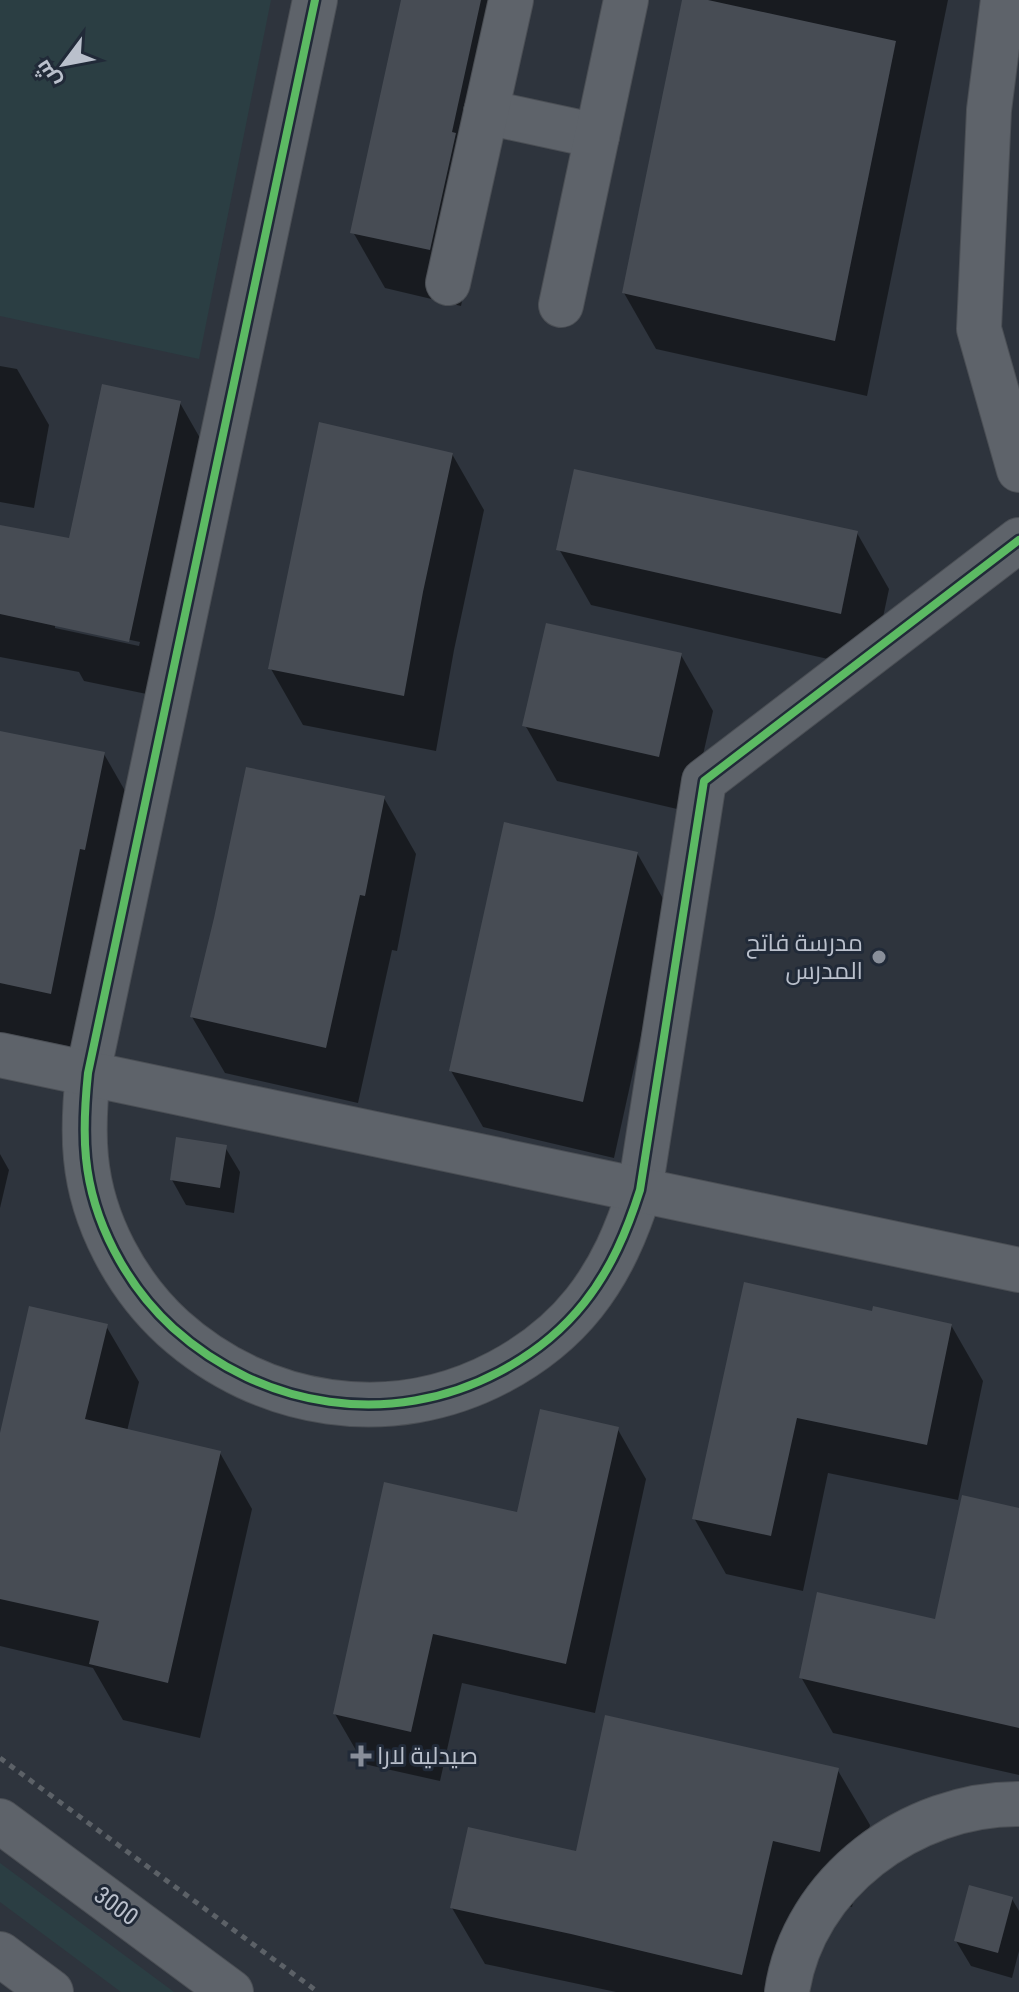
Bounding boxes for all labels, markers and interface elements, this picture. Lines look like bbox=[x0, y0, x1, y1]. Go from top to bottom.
north arrow bbox=[24, 24, 104, 104]
text: ش bbox=[29, 55, 66, 93]
place label: مدرسة فاتح المدرس bbox=[746, 929, 863, 985]
marker: مدرسة فاتح المدرس bbox=[870, 948, 888, 966]
place label: صيدلية لارا bbox=[377, 1742, 478, 1770]
marker: صيدلية لارا bbox=[352, 1747, 370, 1765]
street label: 3000 bbox=[89, 1881, 143, 1931]

